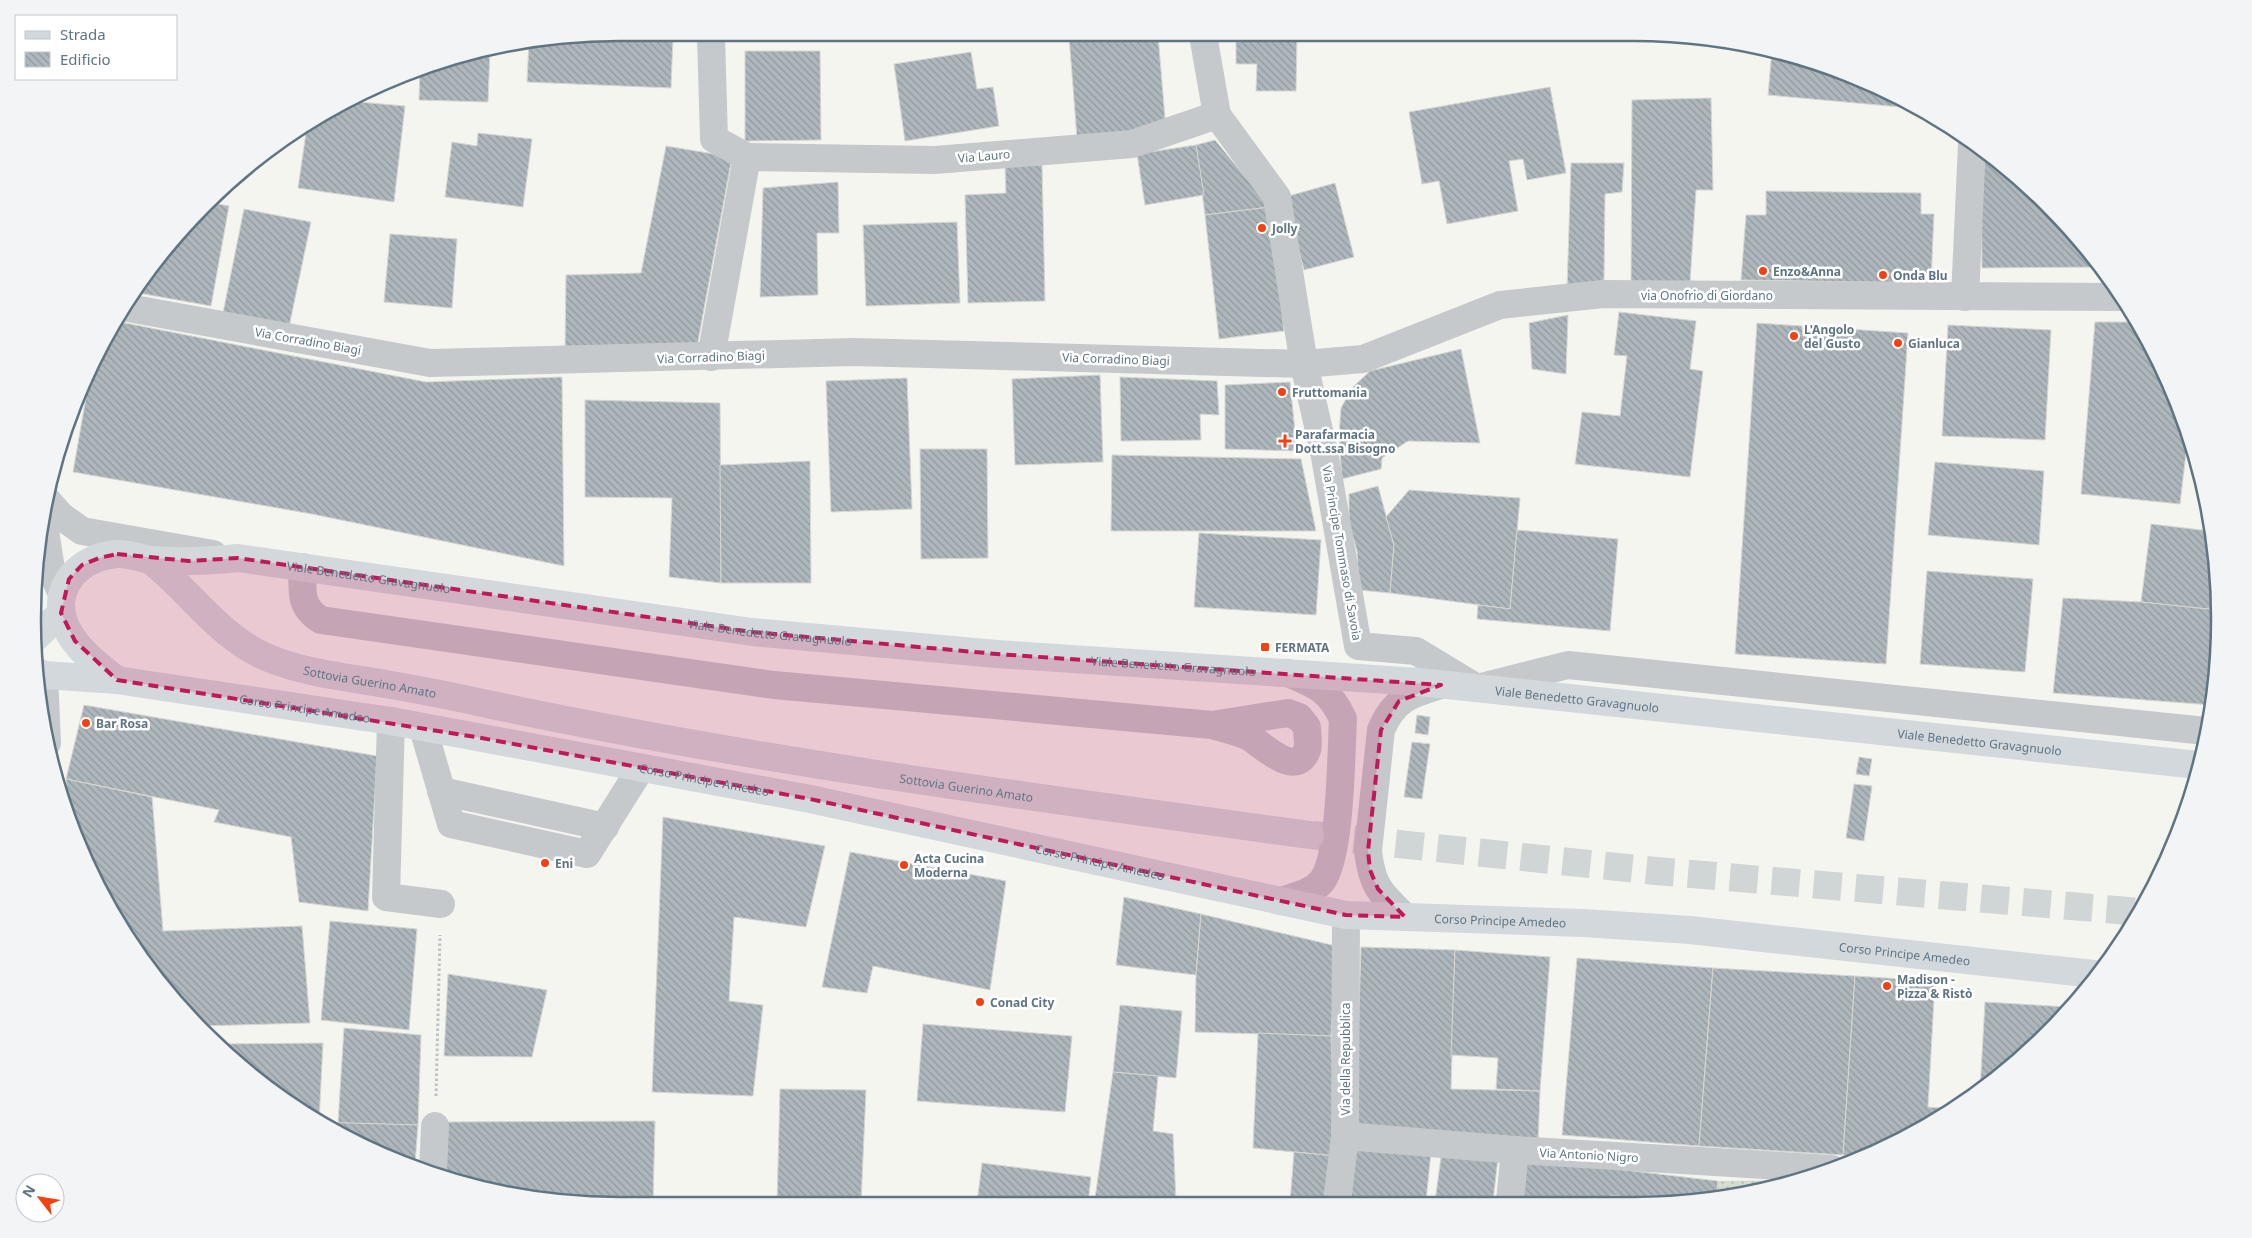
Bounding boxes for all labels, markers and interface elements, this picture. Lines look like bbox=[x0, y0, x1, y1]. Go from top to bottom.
legend bbox=[15, 15, 178, 80]
text: Strada bbox=[60, 24, 106, 44]
text: Edificio bbox=[60, 49, 111, 69]
street label: Via Lauro bbox=[957, 145, 1011, 167]
place label: Jolly bbox=[1271, 220, 1298, 237]
marker: Jolly bbox=[1256, 222, 1268, 234]
place label: Enzo&Anna bbox=[1773, 263, 1841, 280]
marker: Enzo&Anna bbox=[1757, 265, 1769, 277]
place label: Onda Blu bbox=[1893, 267, 1948, 284]
marker: Onda Blu bbox=[1877, 269, 1889, 281]
street label: via Onofrio di Giordano bbox=[1641, 287, 1773, 304]
place label: L'Angolo del Gusto bbox=[1804, 321, 1861, 352]
street label: Via Corradino Biagi bbox=[253, 323, 363, 359]
marker: L'Angolo del Gusto bbox=[1788, 330, 1800, 342]
place label: Gianluca bbox=[1908, 335, 1960, 352]
marker: Gianluca bbox=[1892, 337, 1904, 349]
street label: Via Corradino Biagi bbox=[657, 347, 765, 367]
street label: Via Corradino Biagi bbox=[1062, 349, 1170, 369]
place label: Fruttomania bbox=[1292, 384, 1367, 401]
marker: Fruttomania bbox=[1276, 386, 1288, 398]
place label: Parafarmacia Dott.ssa Bisogno bbox=[1295, 426, 1395, 457]
marker: Parafarmacia Dott.ssa Bisogno bbox=[1279, 435, 1291, 447]
street label: Via Principe Tommaso di Savoia bbox=[1318, 464, 1366, 642]
street label: Viale Benedetto Gravagnuolo bbox=[286, 557, 452, 597]
street label: Viale Benedetto Gravagnuolo bbox=[687, 614, 853, 649]
place label: FERMATA bbox=[1275, 639, 1330, 656]
marker: FERMATA bbox=[1259, 641, 1271, 653]
street label: Viale Benedetto Gravagnuolo bbox=[1091, 652, 1256, 680]
street label: Sottovia Guerino Amato bbox=[302, 661, 438, 702]
street label: Viale Benedetto Gravagnuolo bbox=[1494, 682, 1660, 716]
street label: Corso Principe Amedeo bbox=[238, 690, 371, 726]
place label: Bar Rosa bbox=[96, 715, 148, 732]
marker: Bar Rosa bbox=[80, 717, 92, 729]
street label: Viale Benedetto Gravagnuolo bbox=[1897, 725, 2063, 759]
street label: Corso Principe Amedeo bbox=[638, 759, 771, 800]
street label: Sottovia Guerino Amato bbox=[899, 769, 1034, 805]
street label: Corso Principe Amedeo bbox=[1034, 839, 1166, 884]
place label: Acta Cucina Moderna bbox=[914, 850, 984, 881]
place label: Eni bbox=[555, 855, 573, 872]
marker: Eni bbox=[539, 857, 551, 869]
marker: Acta Cucina Moderna bbox=[898, 859, 910, 871]
street label: Corso Principe Amedeo bbox=[1434, 909, 1566, 931]
street label: Corso Principe Amedeo bbox=[1838, 938, 1971, 969]
place label: Madison - Pizza & Ristò bbox=[1897, 971, 1973, 1002]
marker: Madison - Pizza & Ristò bbox=[1881, 980, 1893, 992]
place label: Conad City bbox=[990, 994, 1054, 1011]
marker: Conad City bbox=[974, 996, 986, 1008]
street label: Via della Repubblica bbox=[1337, 1003, 1354, 1115]
street label: Via Antonio Nigro bbox=[1539, 1144, 1639, 1166]
north arrow bbox=[15, 1173, 65, 1223]
text: N bbox=[17, 1181, 40, 1201]

